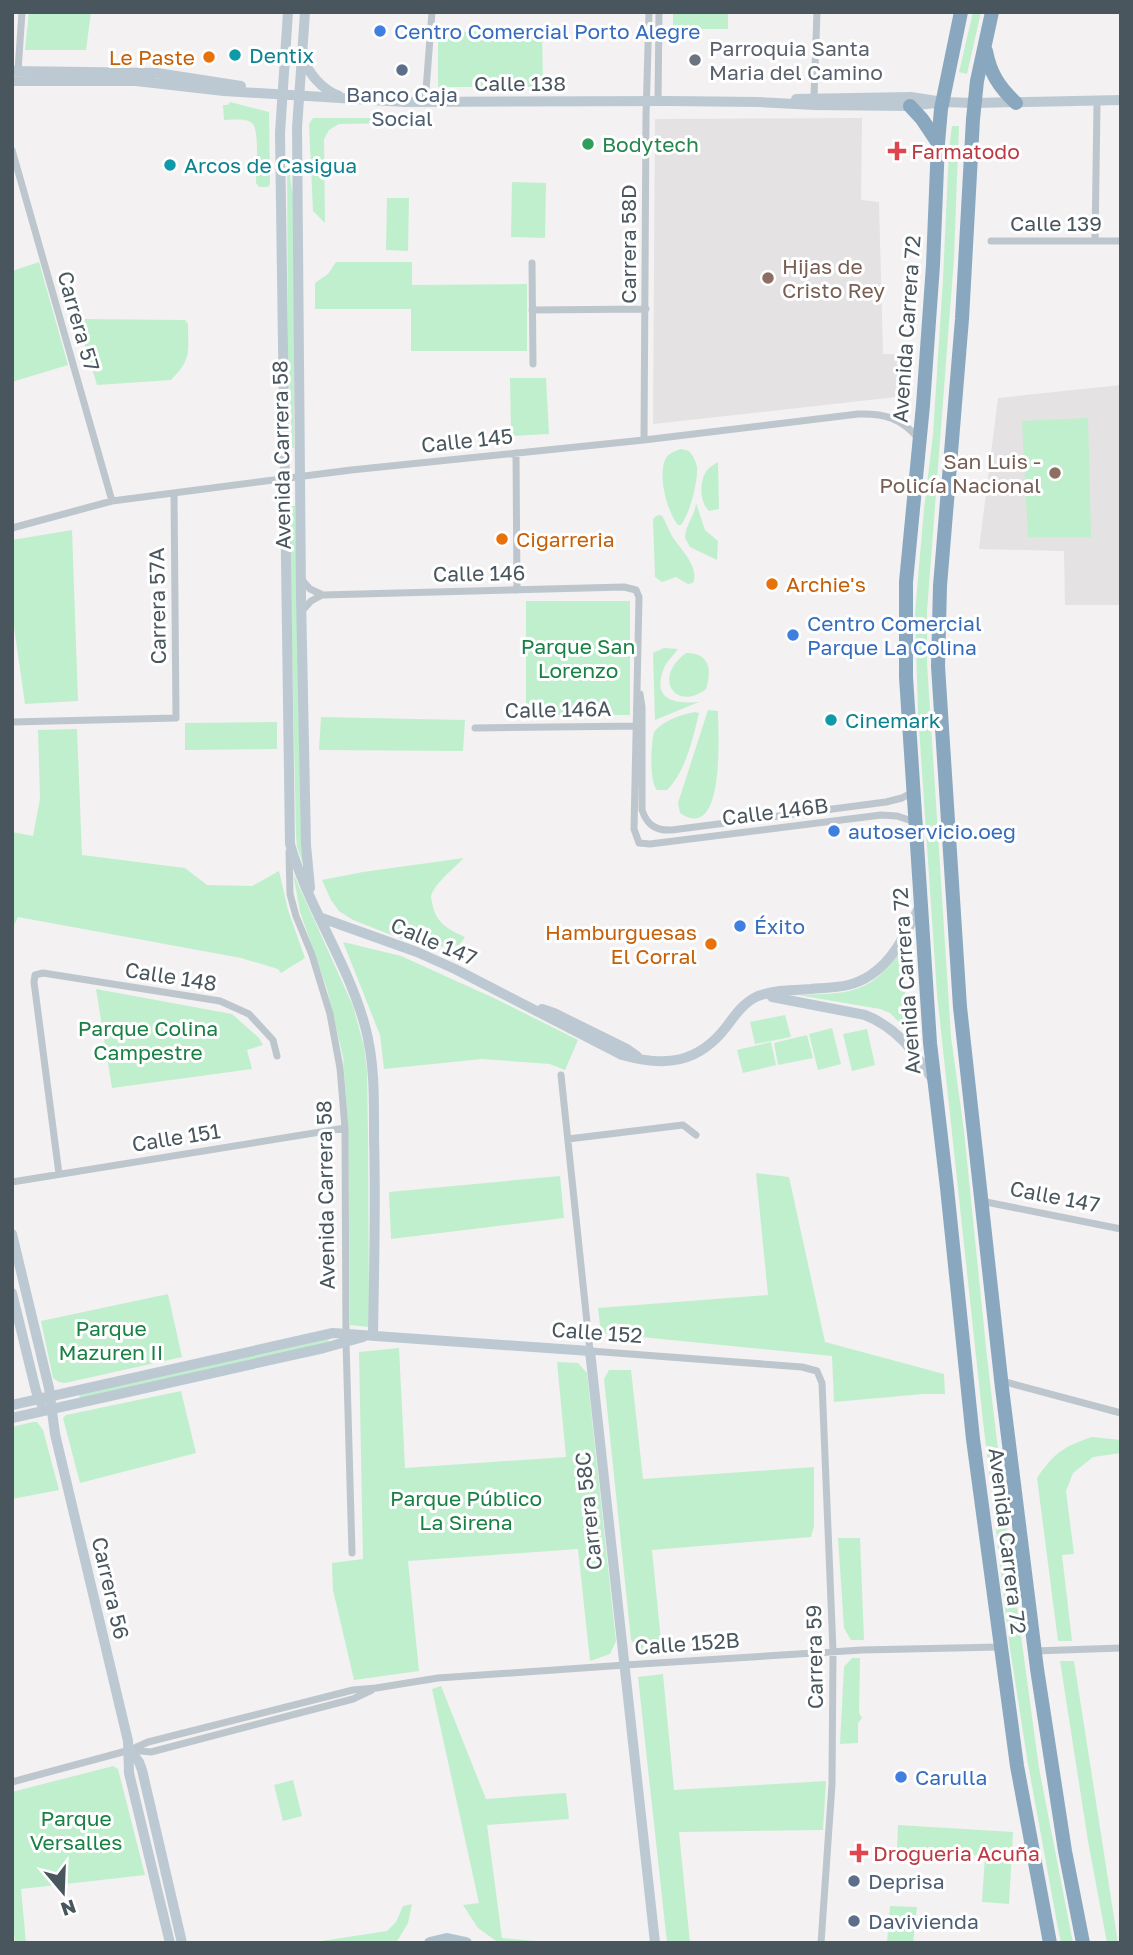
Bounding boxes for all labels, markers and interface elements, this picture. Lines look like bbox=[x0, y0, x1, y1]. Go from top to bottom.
place label: Centro Comercial Porto Alegre bbox=[394, 18, 700, 44]
marker: Centro Comercial Porto Alegre bbox=[372, 23, 388, 39]
place label: Parroquia Santa Maria del Camino bbox=[709, 35, 883, 85]
place label: Dentix bbox=[249, 42, 315, 68]
place label: Le Paste bbox=[109, 44, 195, 70]
marker: Dentix bbox=[227, 47, 243, 63]
marker: Le Paste bbox=[201, 49, 217, 65]
marker: Parroquia Santa Maria del Camino bbox=[687, 52, 703, 68]
marker: Banco Caja Social bbox=[394, 62, 410, 78]
street label: Calle 138 bbox=[474, 70, 566, 96]
place label: Banco Caja Social bbox=[346, 81, 458, 131]
place label: Bodytech bbox=[602, 131, 699, 157]
marker: Bodytech bbox=[580, 136, 596, 152]
place label: Farmatodo bbox=[911, 138, 1020, 164]
marker: Farmatodo bbox=[889, 143, 905, 159]
place label: Arcos de Casigua bbox=[184, 152, 357, 178]
marker: Arcos de Casigua bbox=[162, 157, 178, 173]
street label: Carrera 58D bbox=[615, 184, 641, 304]
street label: Calle 139 bbox=[1010, 210, 1102, 236]
street label: Avenida Carrera 72 bbox=[886, 234, 926, 424]
place label: Hijas de Cristo Rey bbox=[782, 253, 885, 303]
street label: Carrera 57 bbox=[52, 268, 106, 374]
marker: Hijas de Cristo Rey bbox=[760, 270, 776, 286]
street label: Avenida Carrera 58 bbox=[266, 360, 296, 550]
street label: Calle 145 bbox=[420, 422, 514, 458]
place label: San Luis - Policía Nacional bbox=[879, 448, 1041, 498]
marker: San Luis - Policía Nacional bbox=[1047, 465, 1063, 481]
place label: Cigarreria bbox=[516, 526, 615, 552]
marker: Cigarreria bbox=[494, 531, 510, 547]
street label: Carrera 57A bbox=[143, 547, 171, 665]
street label: Calle 146 bbox=[433, 559, 525, 587]
place label: Archie's bbox=[786, 571, 866, 597]
marker: Archie's bbox=[764, 576, 780, 592]
place label: Centro Comercial Parque La Colina bbox=[807, 610, 982, 660]
marker: Centro Comercial Parque La Colina bbox=[785, 627, 801, 643]
park label: Parque San Lorenzo bbox=[521, 633, 635, 683]
street label: Calle 146A bbox=[504, 695, 612, 723]
place label: Cinemark bbox=[845, 707, 941, 733]
marker: Cinemark bbox=[823, 712, 839, 728]
street label: Calle 146B bbox=[721, 792, 829, 830]
place label: autoservicio.oeg bbox=[848, 818, 1016, 844]
marker: autoservicio.oeg bbox=[826, 823, 842, 839]
street label: Avenida Carrera 72 bbox=[886, 886, 926, 1076]
street label: Calle 147 bbox=[387, 911, 481, 971]
place label: Éxito bbox=[754, 913, 805, 939]
marker: Éxito bbox=[732, 918, 748, 934]
place label: Hamburguesas El Corral bbox=[545, 919, 697, 969]
marker: Hamburguesas El Corral bbox=[703, 936, 719, 952]
street label: Calle 148 bbox=[123, 956, 219, 996]
park label: Parque Colina Campestre bbox=[78, 1015, 218, 1065]
street label: Avenida Carrera 58 bbox=[310, 1100, 340, 1290]
street label: Calle 151 bbox=[130, 1117, 222, 1157]
street label: Calle 147 bbox=[1008, 1175, 1102, 1217]
park label: Parque Mazuren II bbox=[59, 1315, 163, 1365]
street label: Calle 152 bbox=[551, 1316, 643, 1348]
street label: Avenida Carrera 72 bbox=[984, 1446, 1032, 1636]
street label: Carrera 58C bbox=[569, 1451, 607, 1571]
park label: Parque Público La Sirena bbox=[390, 1485, 542, 1535]
street label: Carrera 56 bbox=[87, 1534, 135, 1642]
street label: Carrera 59 bbox=[800, 1605, 828, 1709]
street label: Calle 152B bbox=[634, 1626, 740, 1660]
place label: Carulla bbox=[915, 1764, 987, 1790]
marker: Carulla bbox=[893, 1769, 909, 1785]
park label: Parque Versalles bbox=[30, 1805, 122, 1855]
place label: Drogueria Acuña bbox=[873, 1840, 1040, 1866]
marker: Drogueria Acuña bbox=[851, 1845, 867, 1861]
north arrow bbox=[28, 1857, 98, 1927]
place label: Deprisa bbox=[868, 1868, 945, 1894]
marker: Deprisa bbox=[846, 1873, 862, 1889]
text: N bbox=[58, 1895, 79, 1922]
place label: Davivienda bbox=[868, 1908, 979, 1934]
marker: Davivienda bbox=[846, 1913, 862, 1929]

